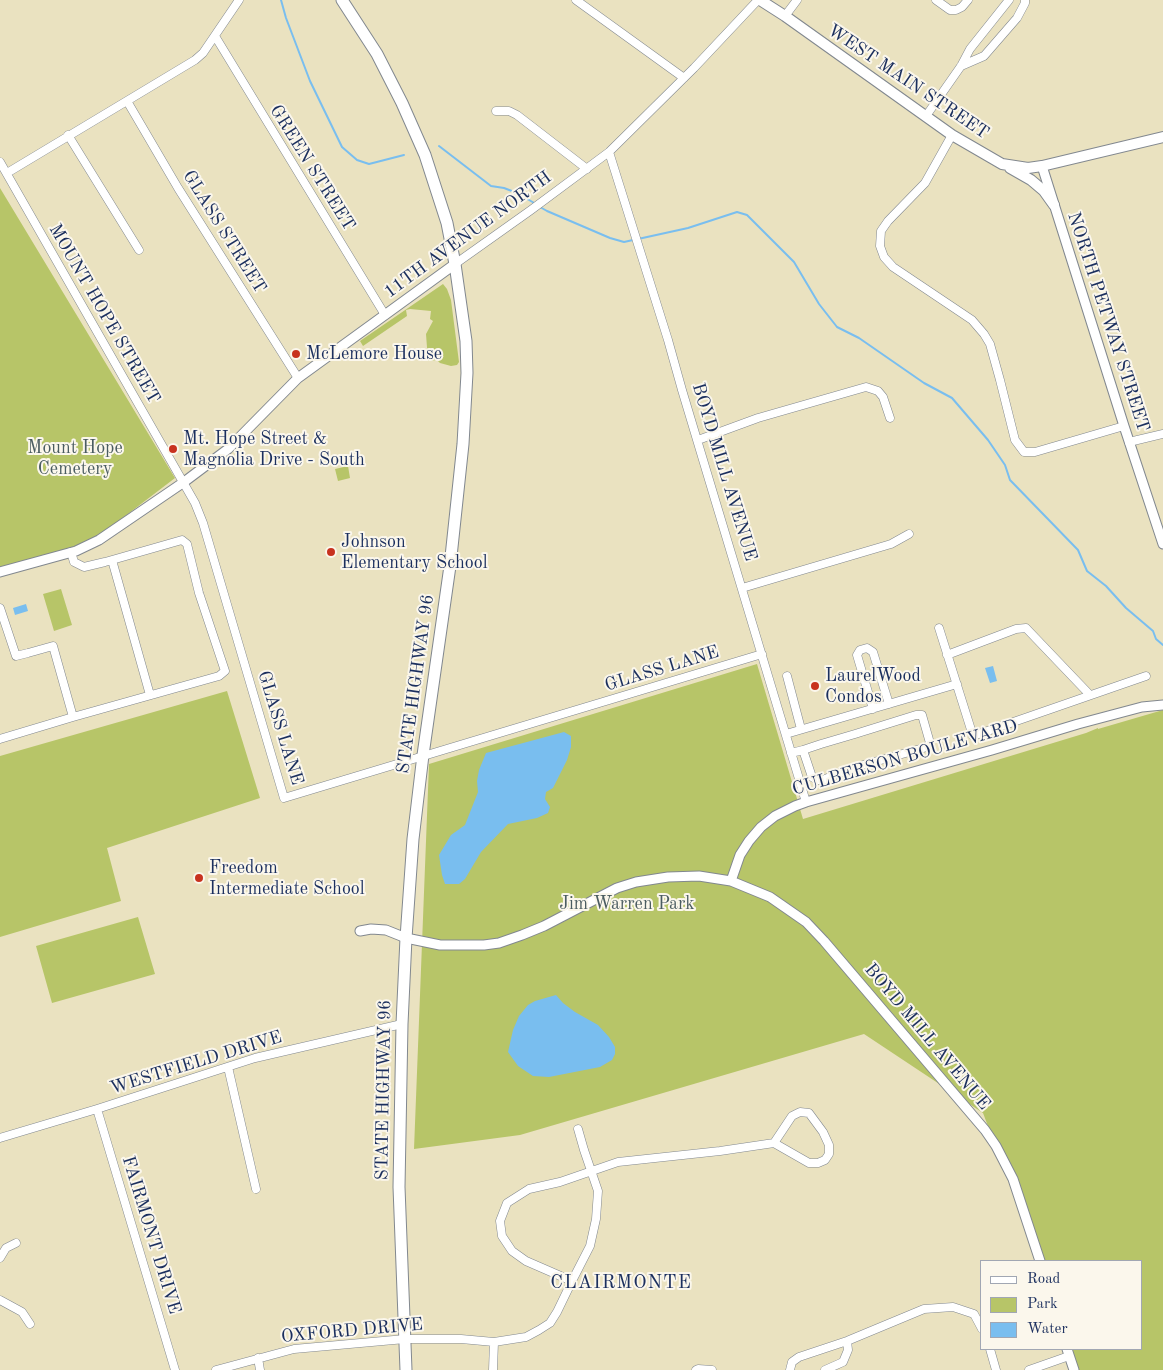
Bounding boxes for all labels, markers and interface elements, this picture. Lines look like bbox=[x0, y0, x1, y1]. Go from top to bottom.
street label: WEST MAIN STREET bbox=[823, 20, 993, 144]
street label: GREEN STREET bbox=[265, 101, 359, 235]
street label: GLASS STREET bbox=[178, 167, 270, 297]
street label: 11TH AVENUE NORTH bbox=[380, 167, 556, 303]
street label: NORTH PETWAY STREET bbox=[1062, 209, 1154, 435]
street label: MOUNT HOPE STREET bbox=[44, 220, 164, 408]
place label: McLemore House bbox=[306, 343, 442, 365]
marker: McLemore House bbox=[290, 348, 302, 360]
street label: BOYD MILL AVENUE bbox=[687, 380, 761, 564]
place label: Mt. Hope Street & Magnolia Drive - South bbox=[183, 428, 365, 470]
park label: Mount Hope Cemetery bbox=[27, 437, 123, 479]
marker: Mt. Hope Street & Magnolia Drive - South bbox=[167, 443, 179, 455]
place label: Johnson Elementary School bbox=[341, 531, 488, 574]
marker: Johnson Elementary School bbox=[325, 546, 337, 558]
street label: STATE HIGHWAY 96 bbox=[393, 593, 439, 775]
street label: GLASS LANE bbox=[602, 641, 722, 697]
place label: LaurelWood Condos bbox=[825, 665, 921, 708]
street label: GLASS LANE bbox=[252, 668, 308, 788]
marker: LaurelWood Condos bbox=[809, 680, 821, 692]
street label: CULBERSON BOULEVARD bbox=[790, 715, 1020, 801]
place label: Freedom Intermediate School bbox=[209, 857, 365, 900]
marker: Freedom Intermediate School bbox=[193, 872, 205, 884]
park label: Jim Warren Park bbox=[559, 893, 695, 915]
street label: BOYD MILL AVENUE bbox=[859, 959, 995, 1115]
street label: STATE HIGHWAY 96 bbox=[372, 999, 396, 1181]
street label: WESTFIELD DRIVE bbox=[107, 1027, 285, 1099]
street label: FAIRMONT DRIVE bbox=[117, 1153, 185, 1317]
legend bbox=[980, 1260, 1143, 1350]
district label: CLAIRMONTE bbox=[549, 1272, 693, 1294]
text: Road bbox=[1027, 1272, 1060, 1287]
text: Park bbox=[1027, 1297, 1058, 1312]
street label: OXFORD DRIVE bbox=[280, 1314, 424, 1348]
text: Water bbox=[1027, 1322, 1068, 1337]

